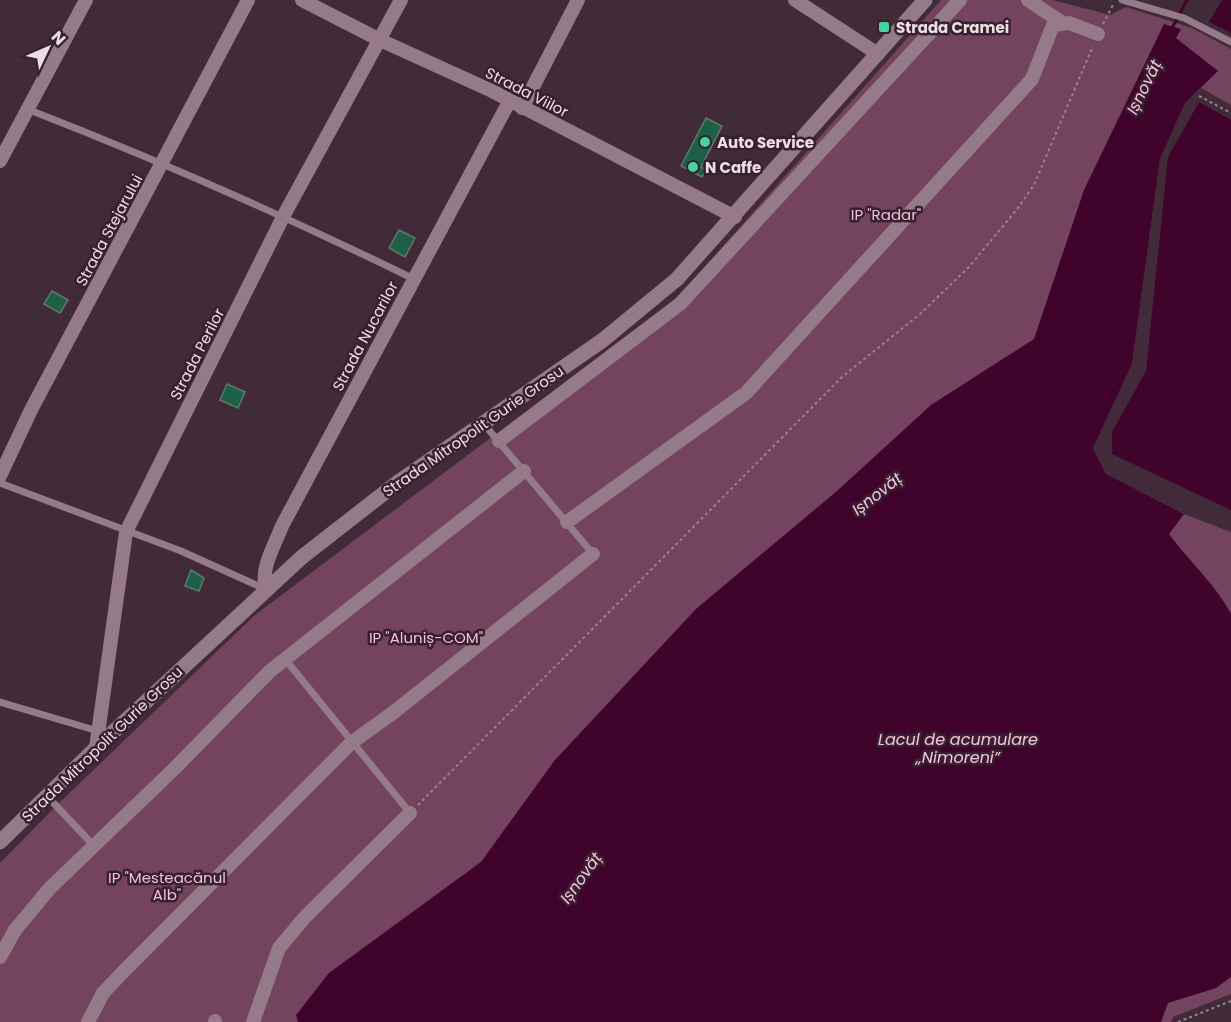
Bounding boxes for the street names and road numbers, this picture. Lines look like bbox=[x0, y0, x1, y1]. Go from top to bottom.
street label: Strada Viilor bbox=[482, 62, 573, 122]
street label: Strada Stejarului bbox=[71, 170, 147, 290]
street label: Strada Nucarilor bbox=[327, 277, 403, 395]
street label: Strada Perilor bbox=[165, 304, 229, 404]
street label: Strada Mitropolit Gurie Grosu bbox=[378, 360, 568, 502]
street label: Strada Mitropolit Gurie Grosu bbox=[17, 661, 187, 827]

